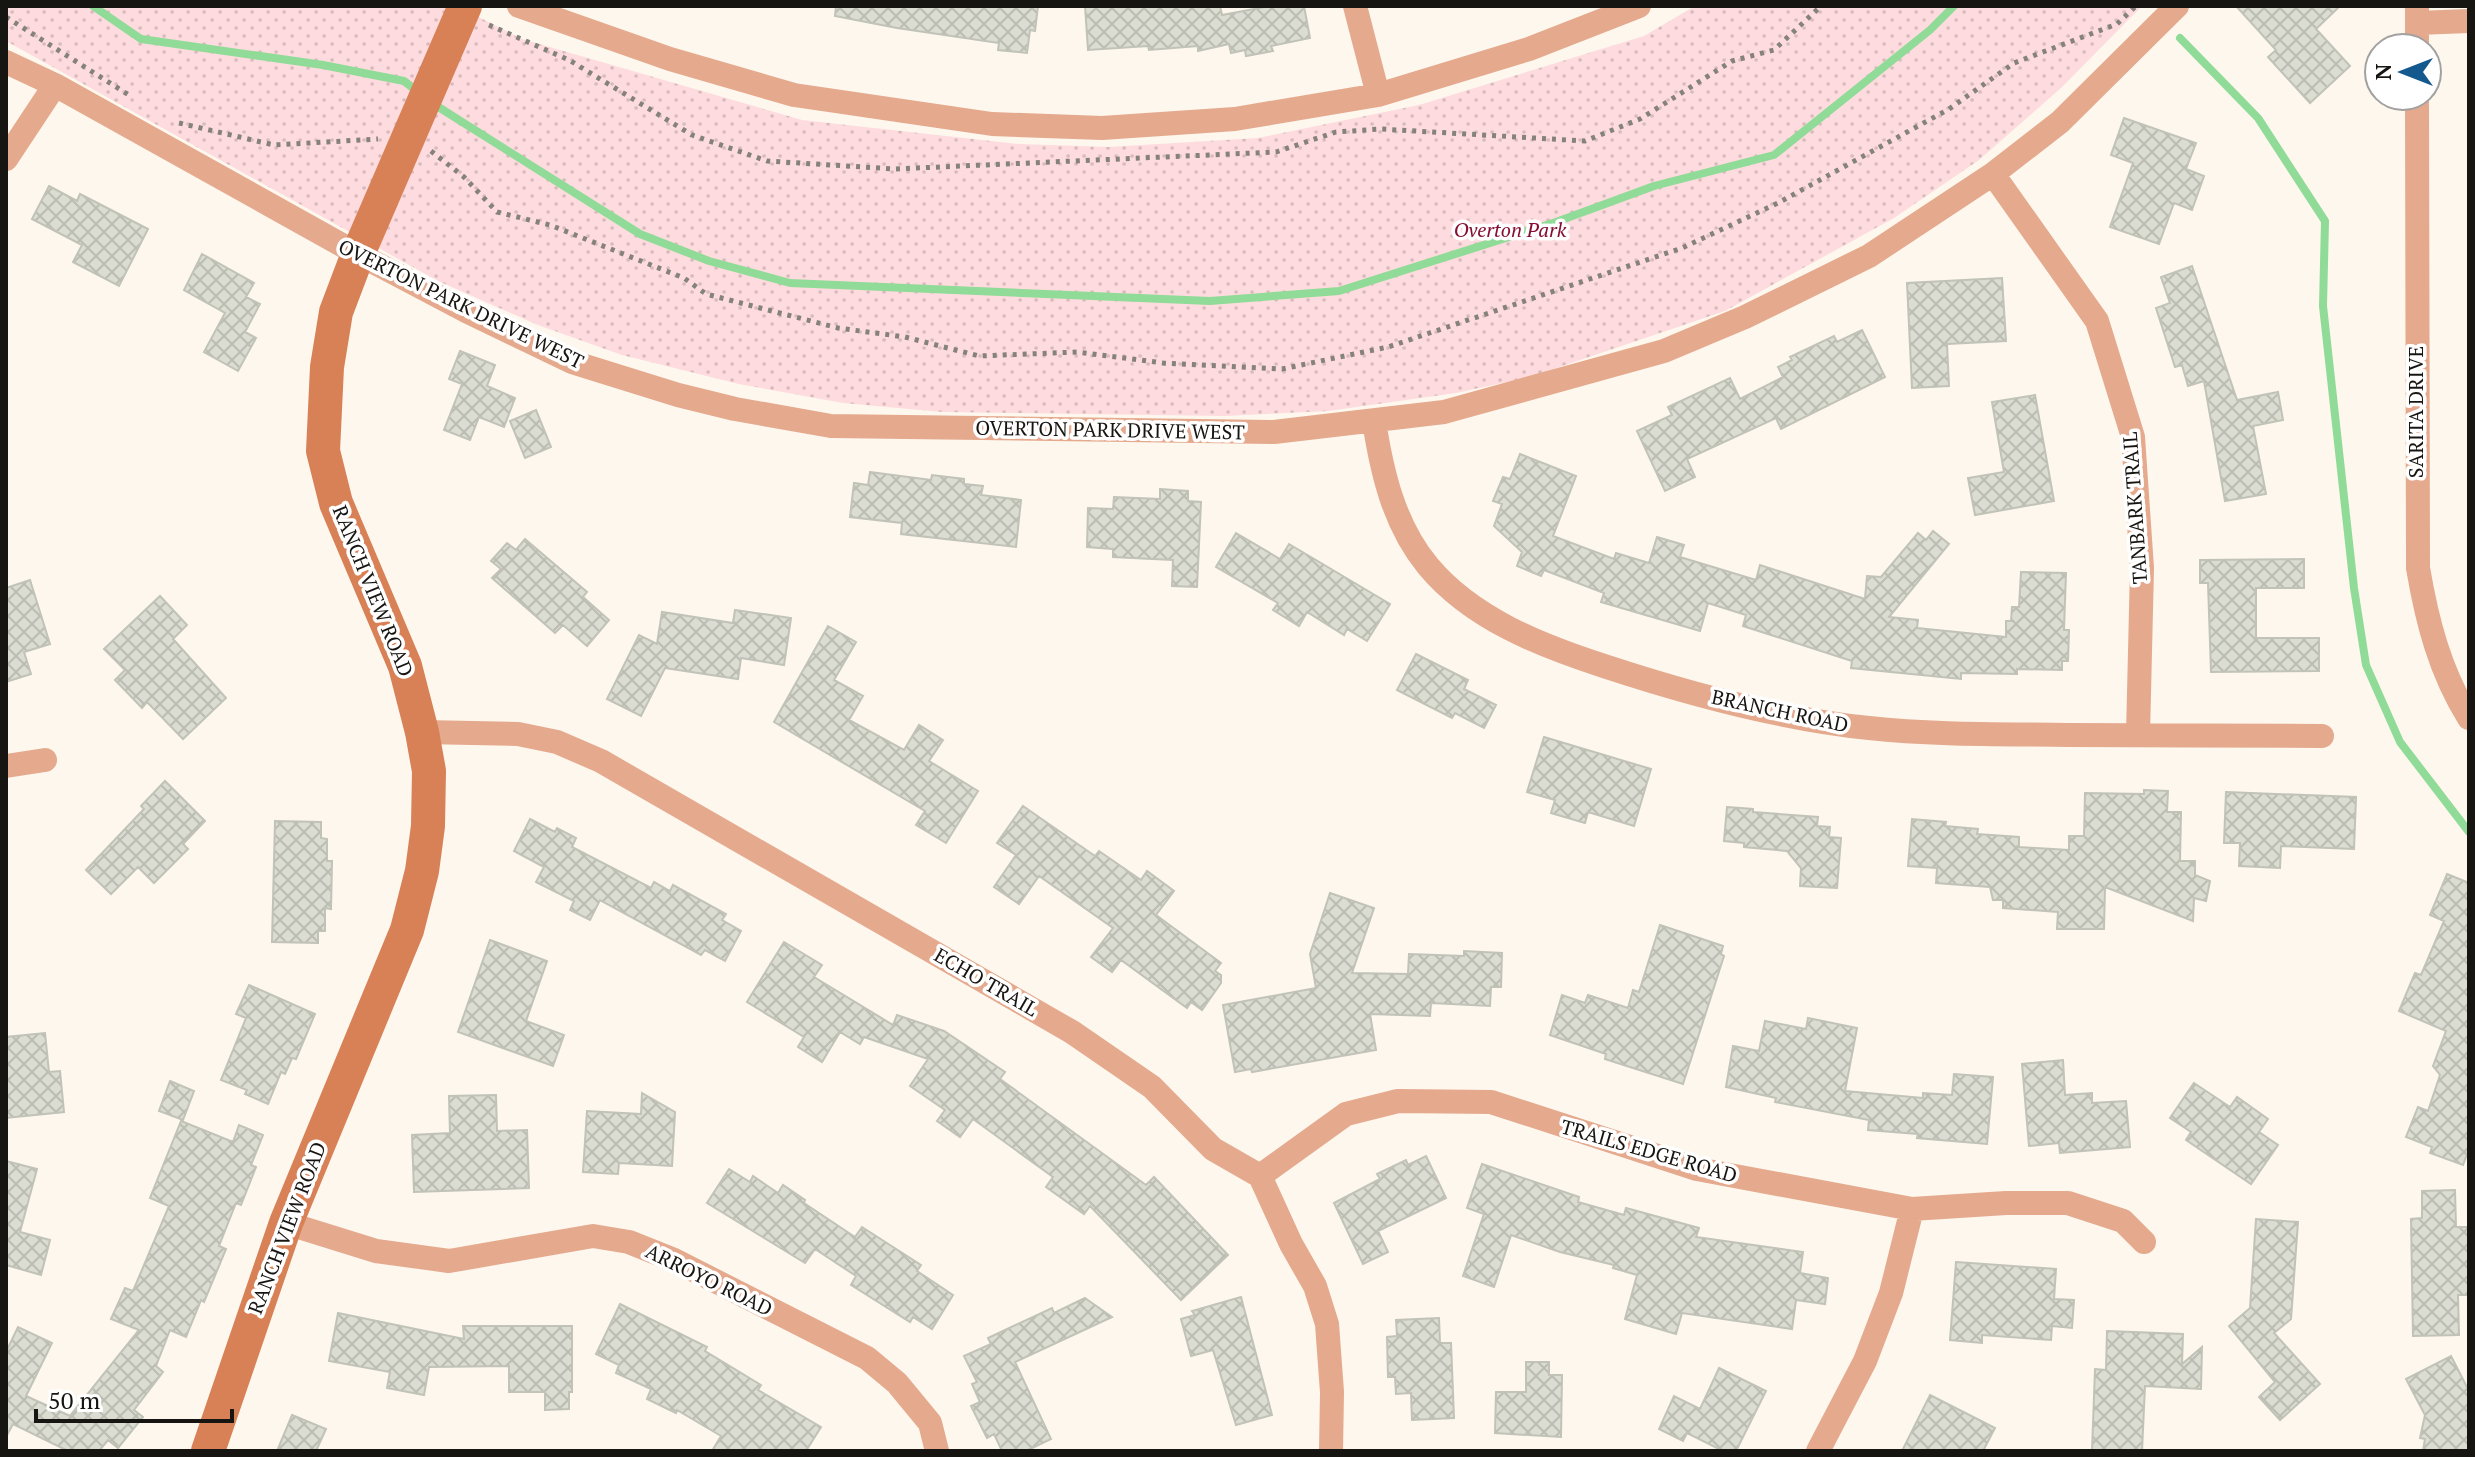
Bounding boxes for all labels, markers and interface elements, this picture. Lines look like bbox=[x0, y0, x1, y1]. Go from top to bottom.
north arrow bbox=[2363, 32, 2443, 112]
text: N bbox=[2368, 63, 2397, 80]
park label: Overton Park bbox=[1454, 216, 1567, 243]
street label: OVERTON PARK DRIVE WEST bbox=[334, 232, 588, 375]
street label: SARITA DRIVE bbox=[2402, 346, 2429, 478]
street label: OVERTON PARK DRIVE WEST bbox=[975, 414, 1245, 445]
street label: TANBARK TRAIL bbox=[2116, 431, 2153, 585]
street label: RANCH VIEW ROAD bbox=[327, 501, 420, 680]
street label: BRANCH ROAD bbox=[1709, 683, 1851, 738]
street label: ECHO TRAIL bbox=[929, 941, 1043, 1022]
street label: TRAILS EDGE ROAD bbox=[1558, 1112, 1740, 1189]
street label: RANCH VIEW ROAD bbox=[241, 1138, 332, 1318]
street label: ARROYO ROAD bbox=[641, 1237, 777, 1322]
scale bar bbox=[36, 1373, 232, 1423]
text: 50 m bbox=[48, 1384, 100, 1416]

